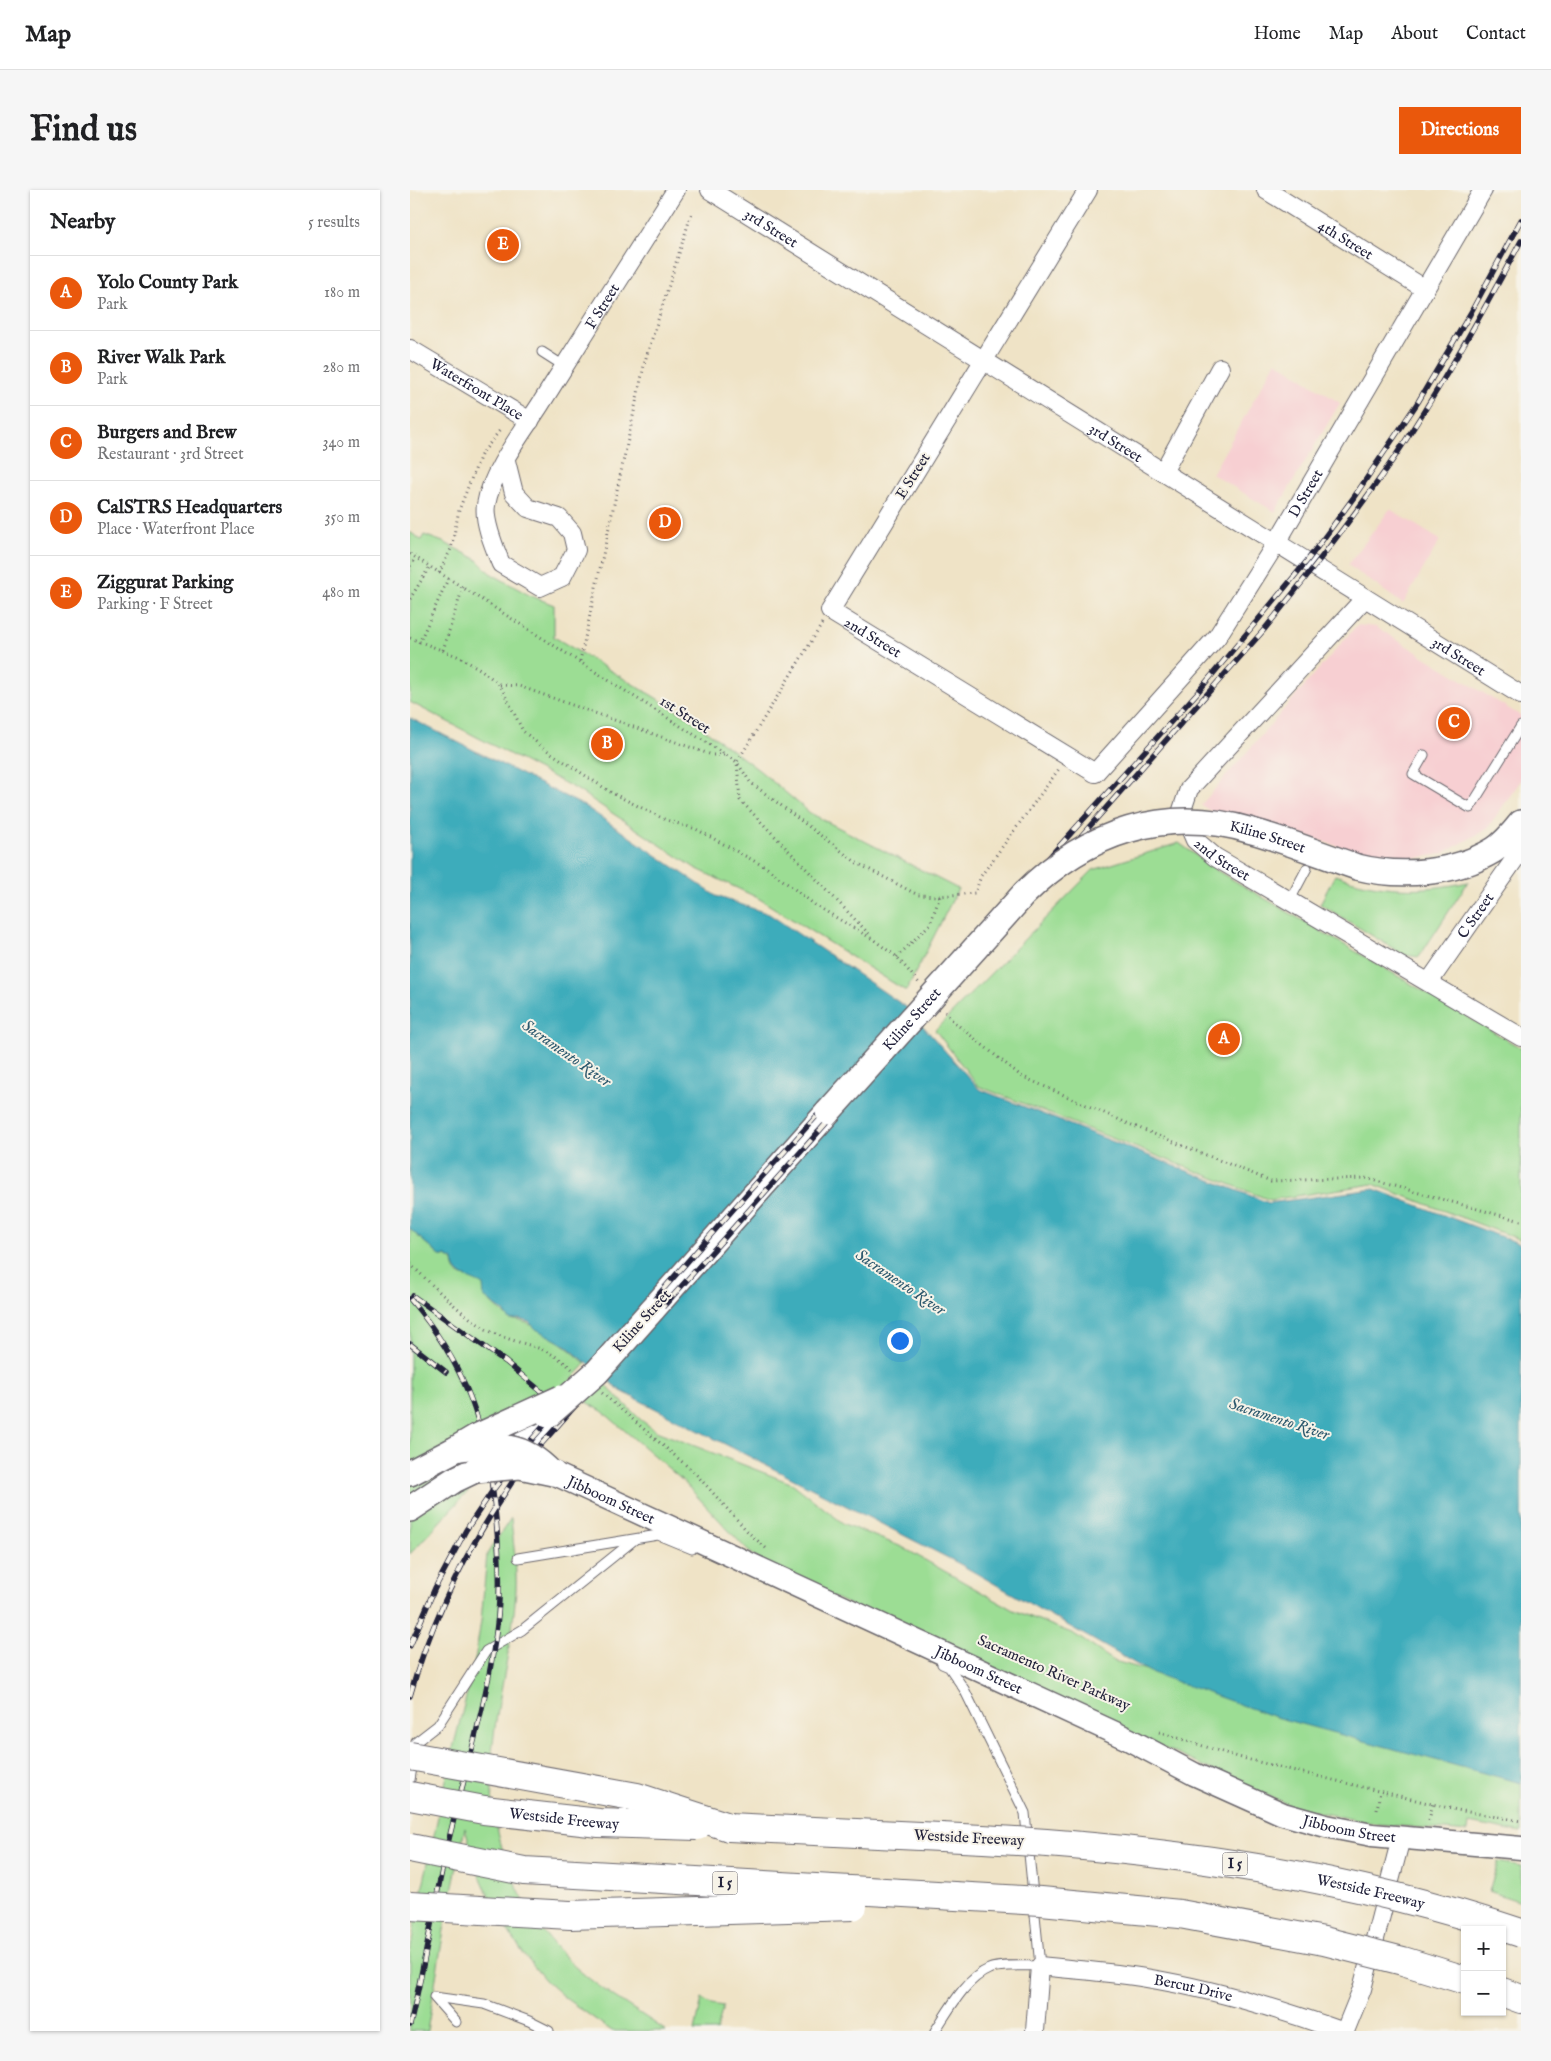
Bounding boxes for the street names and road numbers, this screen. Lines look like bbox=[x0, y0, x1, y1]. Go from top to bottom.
street label: 3rd Street bbox=[741, 204, 801, 252]
street label: 4th Street bbox=[1315, 215, 1377, 264]
street label: F Street bbox=[581, 280, 624, 332]
street label: Waterfront Place bbox=[427, 354, 527, 424]
street label: 3rd Street bbox=[1085, 419, 1146, 467]
street label: E Street bbox=[891, 449, 935, 503]
street label: D Street bbox=[1284, 466, 1327, 521]
street label: 2nd Street bbox=[841, 612, 905, 662]
street label: 3rd Street bbox=[1428, 632, 1489, 680]
street label: 1st Street bbox=[656, 692, 714, 738]
street label: Kiline Street bbox=[1228, 816, 1308, 857]
street label: 2nd Street bbox=[1190, 834, 1253, 885]
street label: C Street bbox=[1453, 889, 1498, 942]
street label: Kiline Street bbox=[878, 984, 945, 1055]
street label: Kiline Street bbox=[609, 1286, 675, 1356]
street label: Jibboom Street bbox=[562, 1471, 658, 1528]
street label: Sacramento River Parkway bbox=[975, 1631, 1134, 1715]
street label: Jibboom Street bbox=[930, 1641, 1025, 1698]
street label: Westside Freeway bbox=[508, 1803, 620, 1833]
street label: Jibboom Street bbox=[1299, 1810, 1397, 1847]
street label: Westside Freeway bbox=[913, 1826, 1025, 1850]
road number: I 5 bbox=[1222, 1852, 1248, 1876]
street label: Westside Freeway bbox=[1315, 1870, 1428, 1913]
road number: I 5 bbox=[712, 1872, 738, 1895]
street label: Bercut Drive bbox=[1152, 1970, 1235, 2006]

